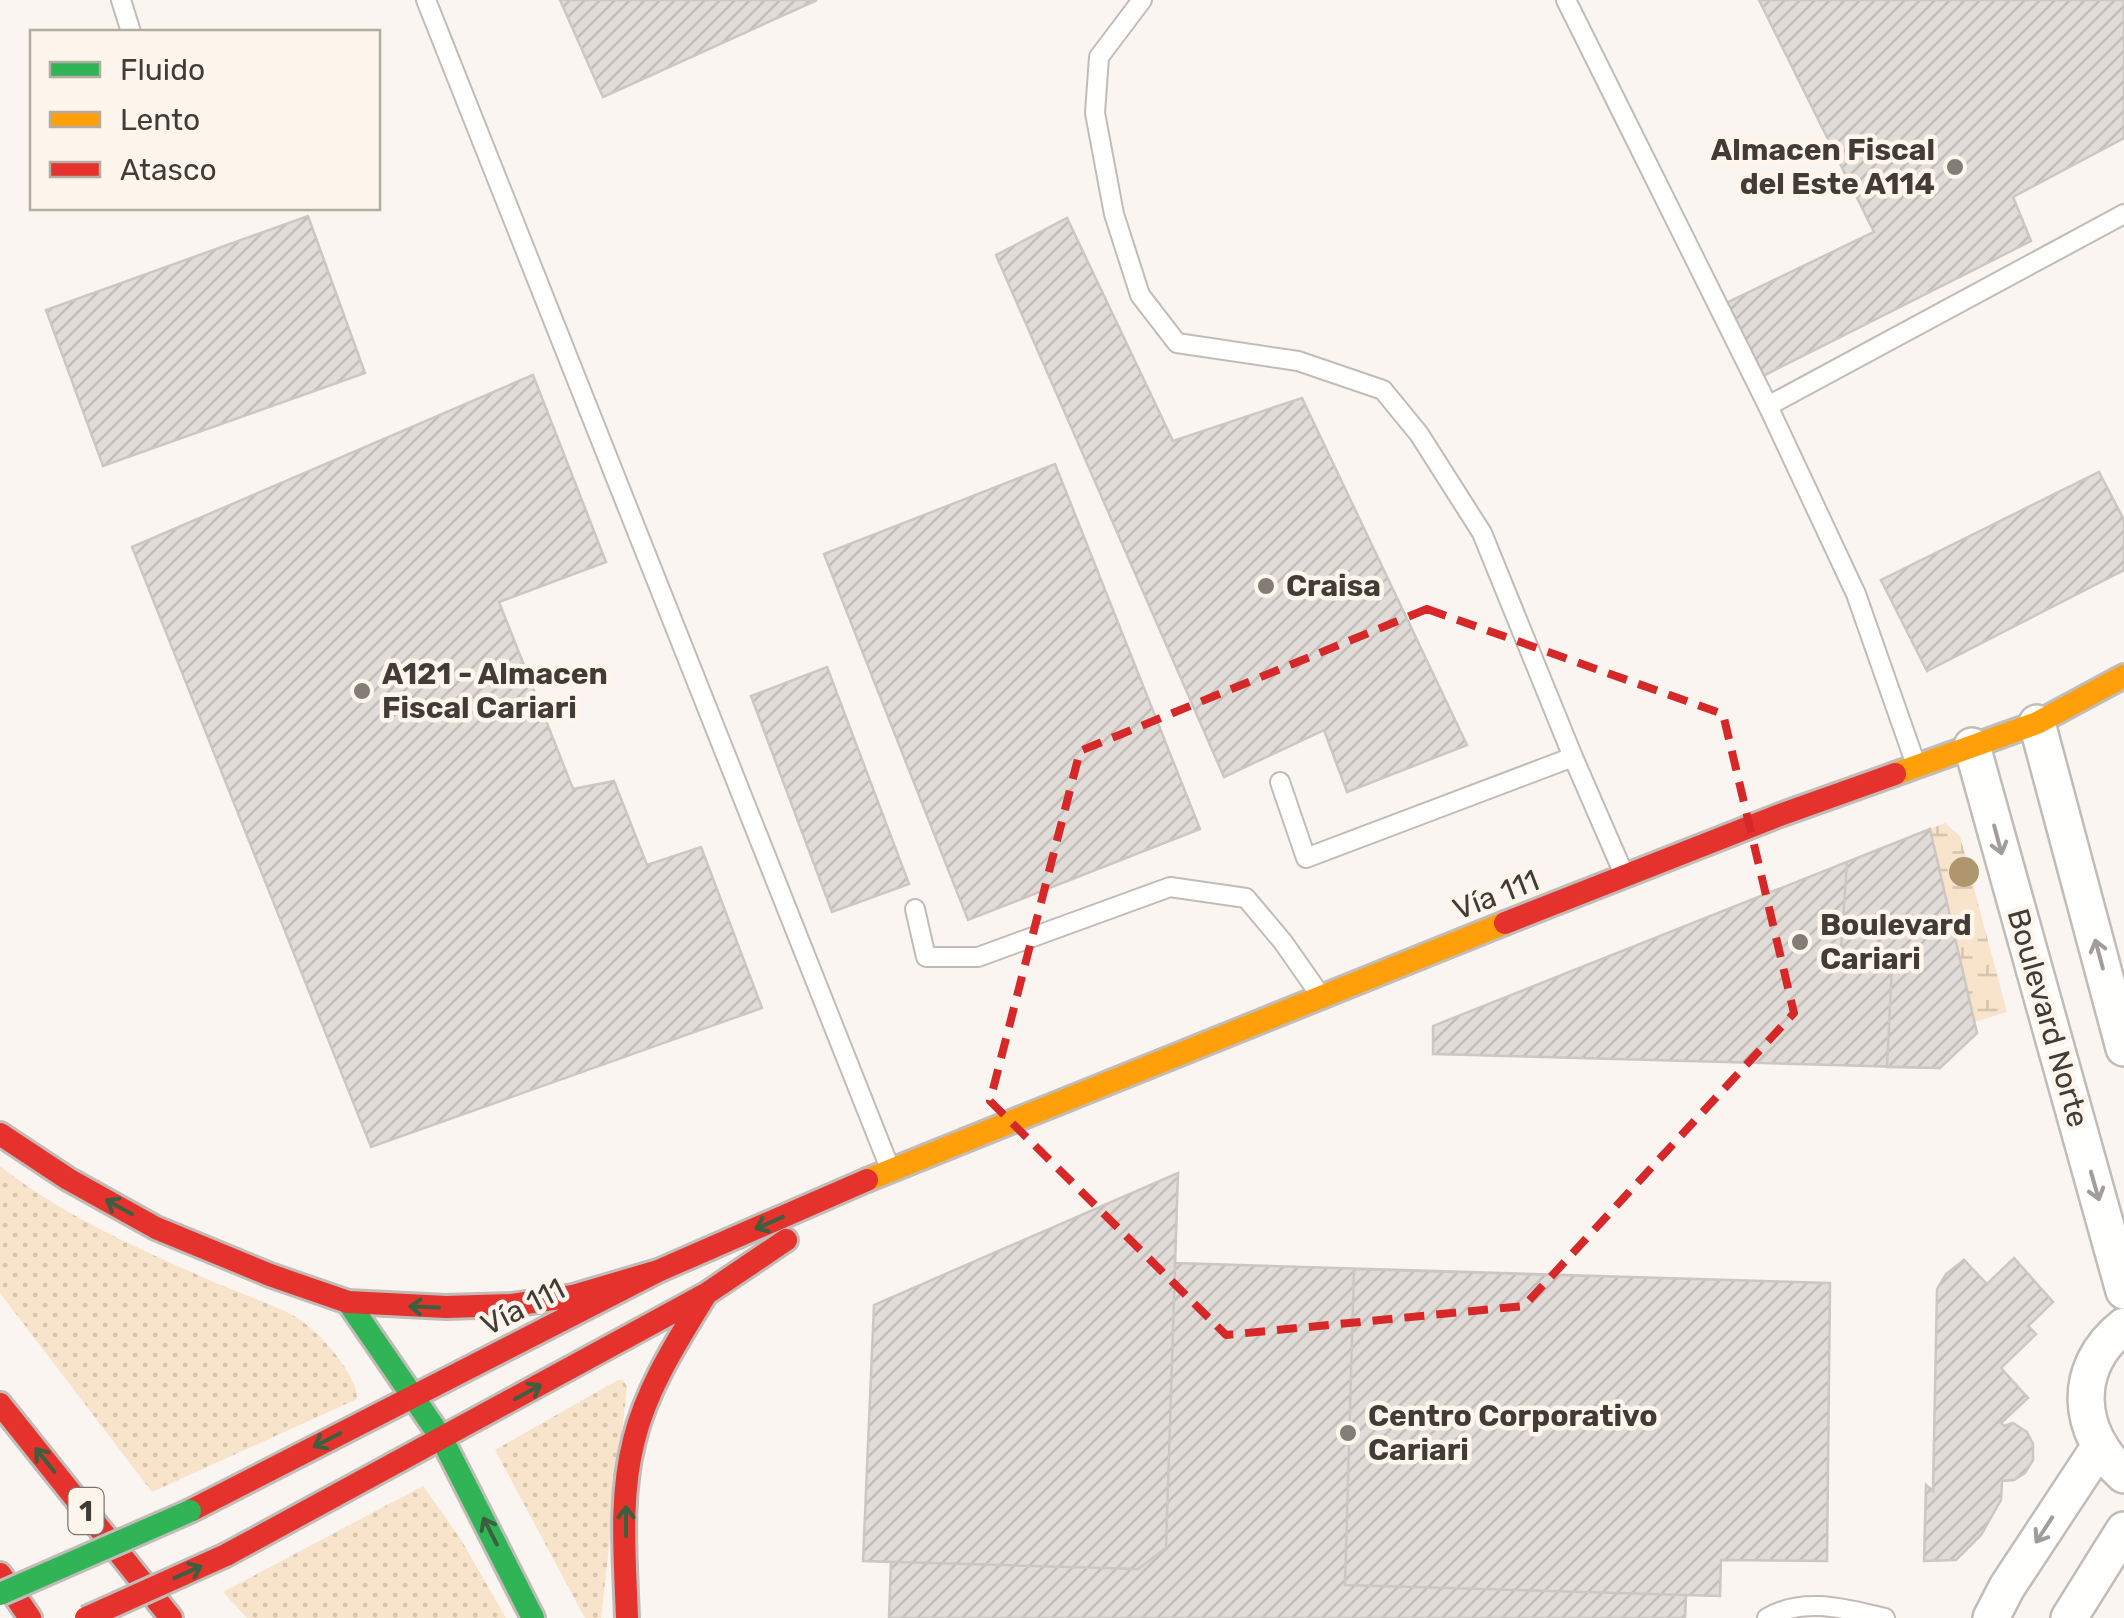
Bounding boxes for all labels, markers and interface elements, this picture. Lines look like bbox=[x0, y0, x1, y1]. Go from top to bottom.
legend bbox=[30, 30, 380, 210]
text: Fluido bbox=[120, 52, 205, 88]
text: Lento bbox=[120, 102, 200, 138]
place label: Almacen Fiscal del Este A114 bbox=[1711, 132, 1935, 202]
text: Atasco bbox=[120, 152, 217, 188]
marker: Almacen Fiscal del Este A114 bbox=[1944, 156, 1966, 178]
place label: Craisa bbox=[1286, 568, 1381, 604]
marker: Craisa bbox=[1255, 575, 1277, 597]
place label: A121 - Almacen Fiscal Cariari bbox=[382, 656, 608, 726]
marker: A121 - Almacen Fiscal Cariari bbox=[351, 680, 373, 702]
one-way arrow bbox=[1990, 823, 2009, 855]
street label: Vía 111 bbox=[1448, 862, 1544, 928]
street label: Boulevard Norte bbox=[2000, 905, 2096, 1131]
place label: Boulevard Cariari bbox=[1820, 907, 1972, 977]
marker: Boulevard Cariari bbox=[1789, 931, 1811, 953]
one-way arrow bbox=[2088, 938, 2107, 970]
one-way arrow bbox=[2086, 1170, 2105, 1202]
one-way arrow bbox=[104, 1196, 134, 1216]
one-way arrow bbox=[754, 1215, 785, 1233]
street label: Vía 111 bbox=[475, 1271, 571, 1343]
one-way arrow bbox=[409, 1297, 441, 1316]
one-way arrow bbox=[512, 1382, 542, 1401]
place label: Centro Corporativo Cariari bbox=[1368, 1398, 1658, 1468]
marker: Centro Corporativo Cariari bbox=[1337, 1422, 1359, 1444]
one-way arrow bbox=[313, 1431, 343, 1450]
one-way arrow bbox=[35, 1447, 56, 1474]
road number: 1 bbox=[68, 1488, 104, 1534]
one-way arrow bbox=[616, 1505, 635, 1537]
one-way arrow bbox=[2034, 1515, 2055, 1544]
one-way arrow bbox=[480, 1516, 499, 1546]
one-way arrow bbox=[172, 1562, 203, 1580]

